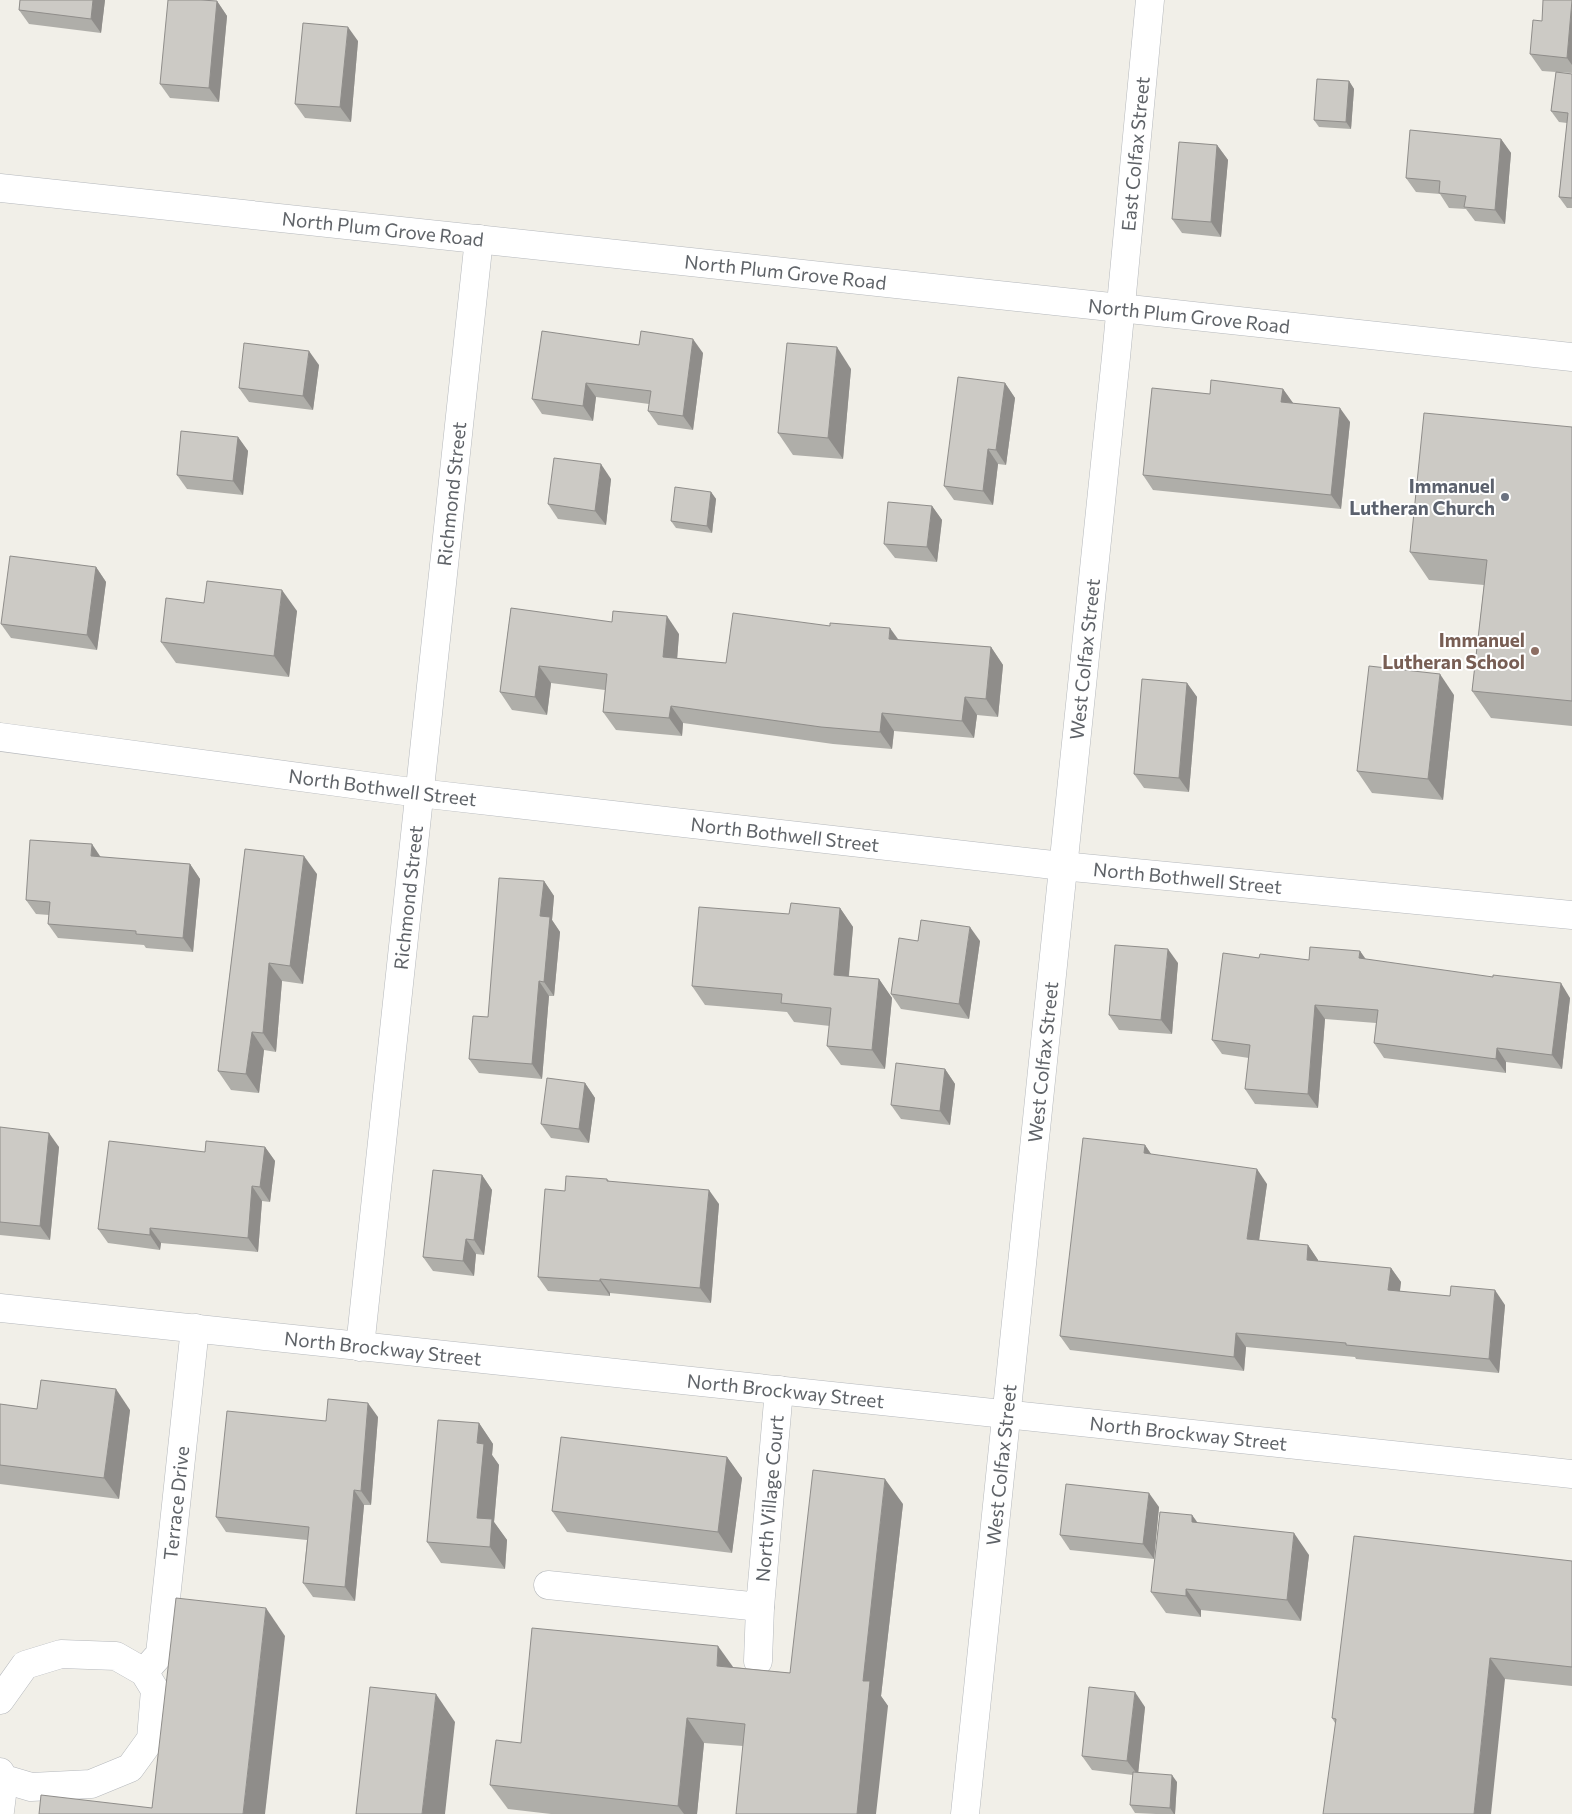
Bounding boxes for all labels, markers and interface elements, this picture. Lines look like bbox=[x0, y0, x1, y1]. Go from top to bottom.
street label: East Colfax Street bbox=[1116, 75, 1154, 232]
street label: North Plum Grove Road bbox=[281, 206, 485, 251]
street label: North Plum Grove Road bbox=[683, 249, 888, 294]
street label: North Plum Grove Road bbox=[1087, 293, 1291, 338]
street label: Richmond Street bbox=[432, 420, 470, 567]
place label: Immanuel Lutheran Church bbox=[1349, 474, 1495, 519]
marker: Immanuel Lutheran Church bbox=[1499, 491, 1511, 503]
street label: West Colfax Street bbox=[1064, 577, 1104, 741]
place label: Immanuel Lutheran School bbox=[1382, 628, 1525, 673]
marker: Immanuel Lutheran School bbox=[1529, 645, 1541, 657]
street label: North Bothwell Street bbox=[287, 764, 478, 810]
street label: North Bothwell Street bbox=[690, 812, 881, 856]
street label: Richmond Street bbox=[389, 824, 427, 971]
street label: North Bothwell Street bbox=[1092, 857, 1283, 898]
street label: West Colfax Street bbox=[1023, 980, 1062, 1144]
street label: North Brockway Street bbox=[283, 1326, 483, 1370]
street label: North Brockway Street bbox=[686, 1369, 886, 1412]
street label: West Colfax Street bbox=[981, 1383, 1021, 1547]
street label: North Brockway Street bbox=[1089, 1411, 1288, 1455]
street label: North Village Court bbox=[750, 1414, 788, 1583]
street label: Terrace Drive bbox=[158, 1445, 193, 1561]

